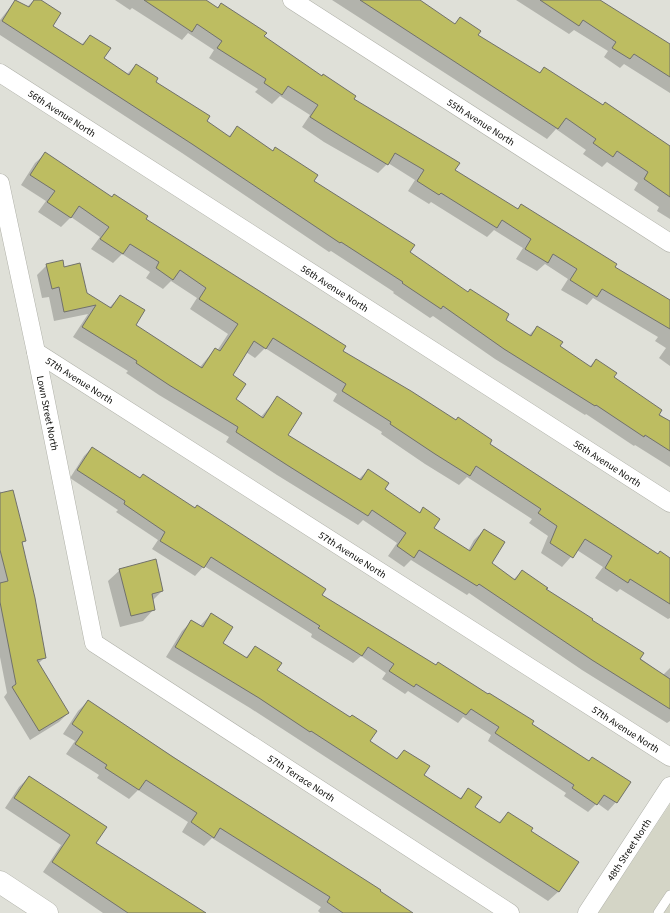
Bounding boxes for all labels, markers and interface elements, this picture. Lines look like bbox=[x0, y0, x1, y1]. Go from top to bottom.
street label: 56th Avenue North bbox=[25, 87, 98, 141]
street label: 55th Avenue North bbox=[444, 96, 517, 149]
street label: 56th Avenue North bbox=[298, 262, 371, 316]
street label: 57th Avenue North bbox=[43, 354, 116, 408]
street label: Lown Street North bbox=[33, 374, 61, 452]
street label: 56th Avenue North bbox=[571, 437, 644, 491]
street label: 57th Avenue North bbox=[316, 528, 389, 582]
street label: 57th Avenue North bbox=[589, 703, 662, 757]
street label: 57th Terrace North bbox=[265, 752, 337, 806]
street label: 48th Street North bbox=[604, 816, 655, 884]

